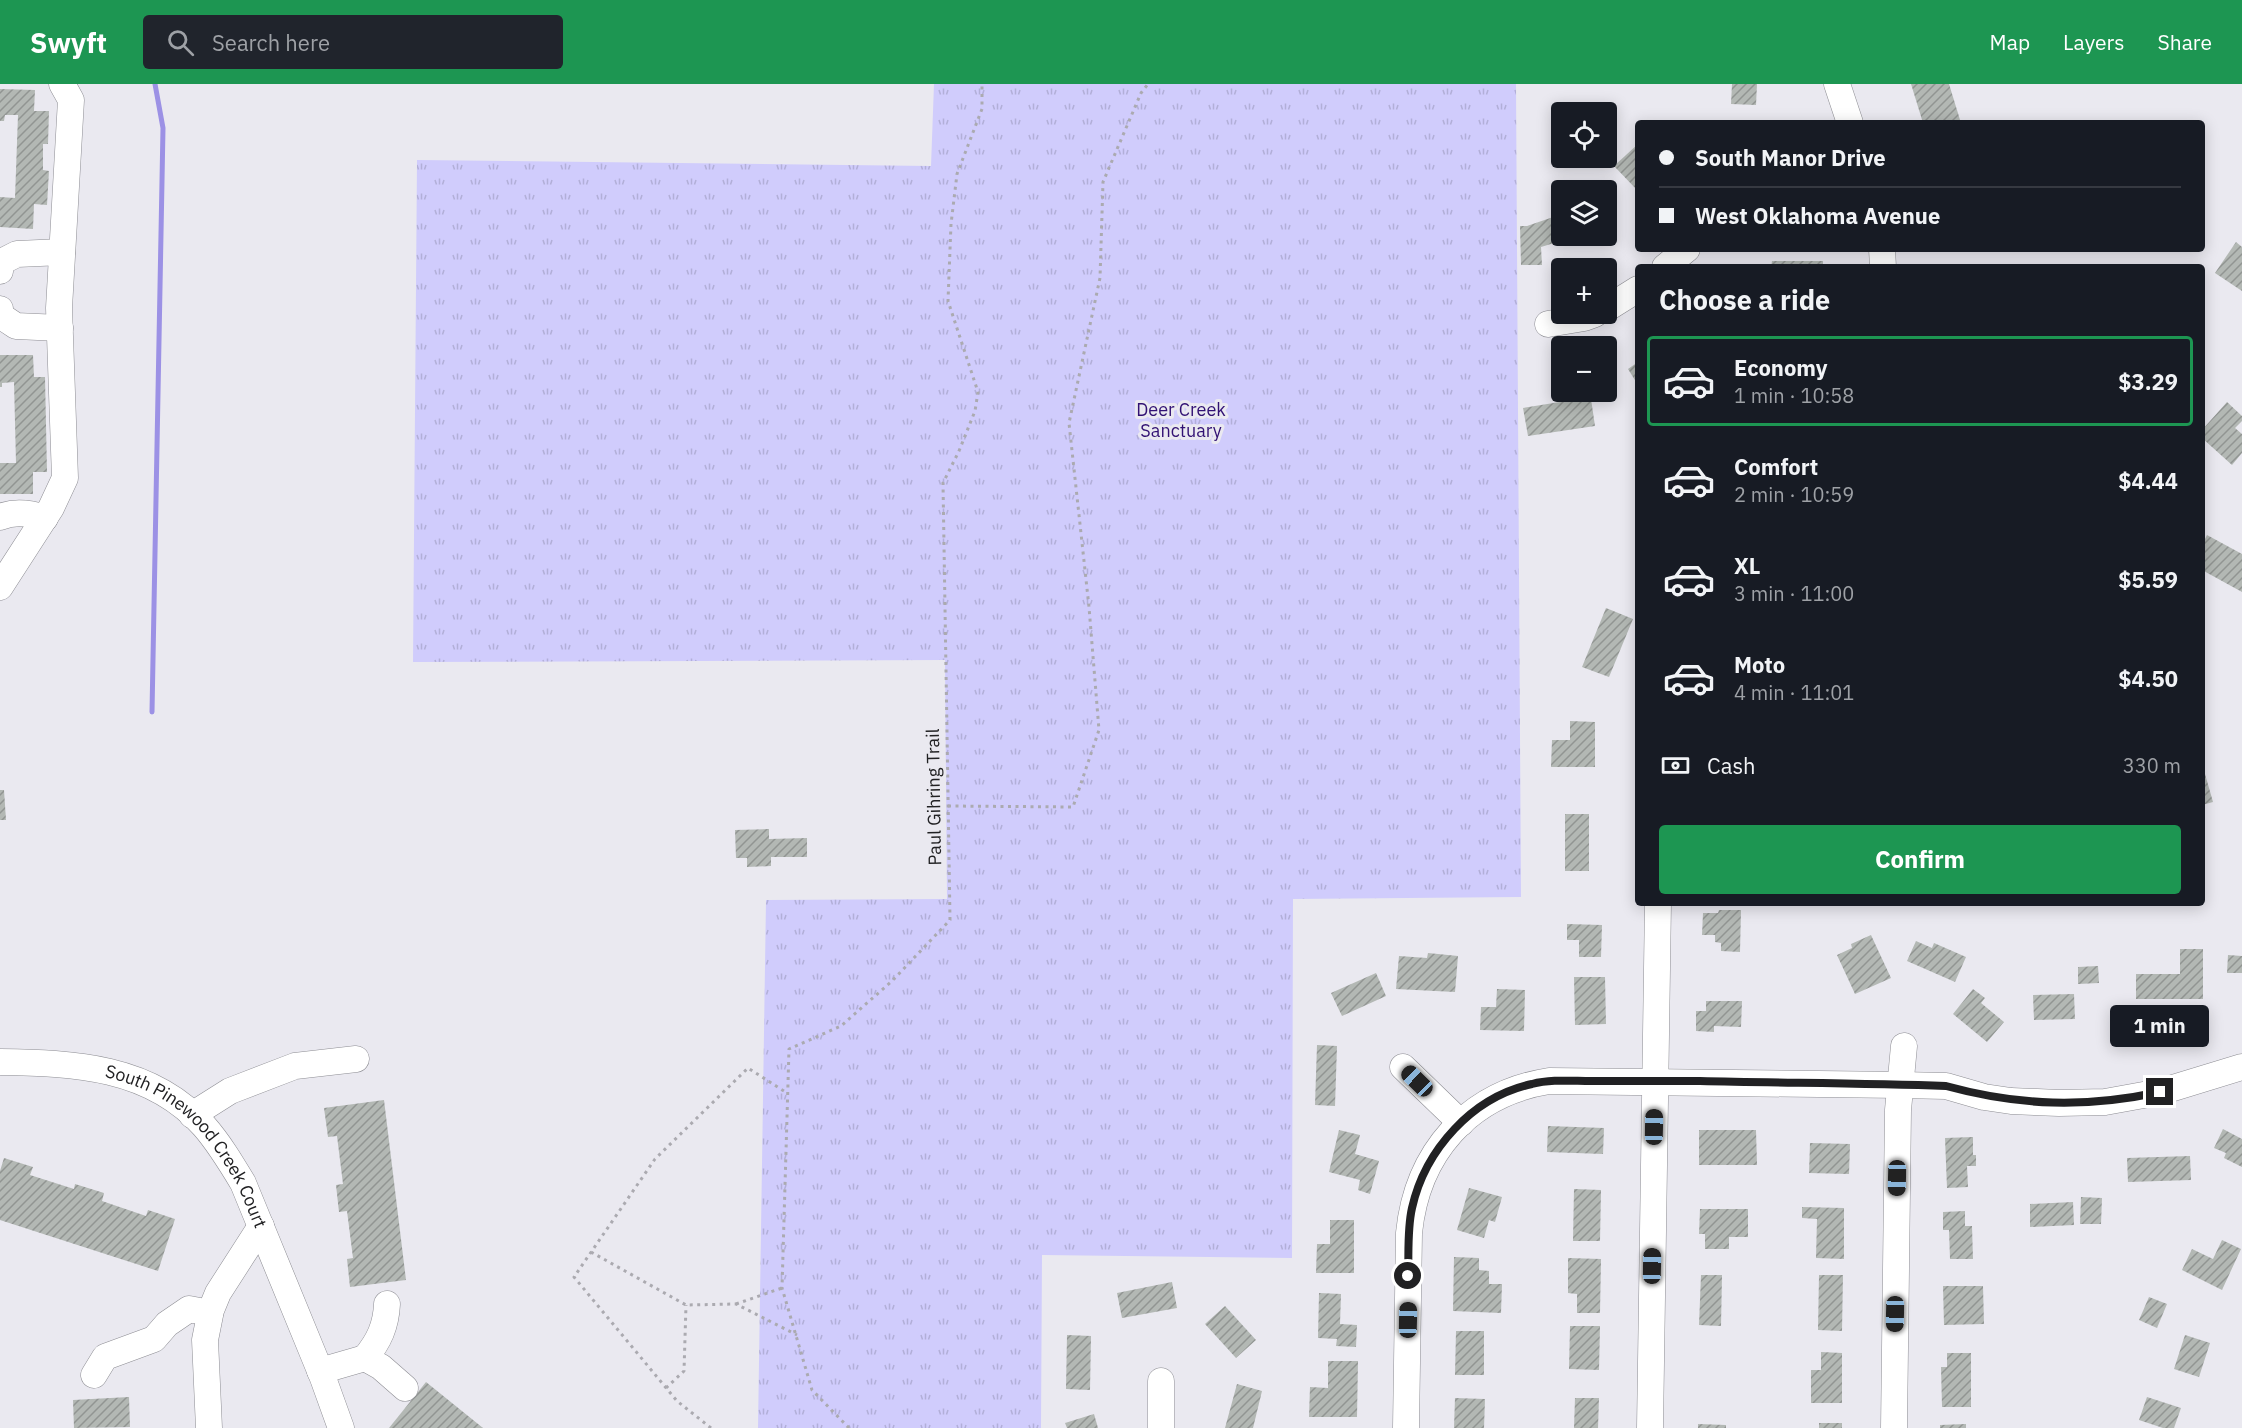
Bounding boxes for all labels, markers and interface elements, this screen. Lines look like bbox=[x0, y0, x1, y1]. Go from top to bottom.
search box bbox=[143, 15, 563, 69]
text: Swyft bbox=[30, 24, 107, 61]
icon: search bbox=[164, 26, 197, 59]
text: Search here bbox=[212, 28, 330, 57]
text: Map bbox=[1990, 28, 2030, 56]
text: Layers bbox=[2063, 28, 2125, 56]
text: Share bbox=[2158, 28, 2212, 56]
map controls bbox=[1551, 102, 1617, 402]
button: locate bbox=[1551, 102, 1617, 168]
text: South Manor Drive bbox=[1695, 143, 1886, 172]
button: layers bbox=[1551, 180, 1617, 246]
text: West Oklahoma Avenue bbox=[1695, 201, 1940, 230]
button: + bbox=[1551, 258, 1617, 324]
text: Choose a ride bbox=[1659, 282, 1830, 317]
button: − bbox=[1551, 336, 1617, 402]
text: Economy bbox=[1734, 353, 1828, 382]
icon: car bbox=[1662, 354, 1716, 408]
text: $3.29 bbox=[2118, 367, 2178, 396]
text: 1 min · 10:58 bbox=[1734, 382, 1854, 409]
park label: Deer Creek Sanctuary bbox=[1136, 398, 1226, 442]
text: Comfort bbox=[1734, 452, 1818, 481]
icon: car bbox=[1662, 453, 1716, 507]
text: $4.44 bbox=[2118, 466, 2178, 495]
text: 2 min · 10:59 bbox=[1734, 481, 1854, 508]
text: XL bbox=[1734, 551, 1760, 580]
icon: car bbox=[1662, 552, 1716, 606]
text: $5.59 bbox=[2118, 565, 2178, 594]
text: 3 min · 11:00 bbox=[1734, 580, 1854, 607]
text: Moto bbox=[1734, 650, 1785, 679]
icon: car bbox=[1662, 651, 1716, 705]
text: $4.50 bbox=[2118, 664, 2178, 693]
text: 4 min · 11:01 bbox=[1734, 679, 1854, 706]
street label: Paul Gihring Trail bbox=[921, 728, 946, 866]
icon: cash bbox=[1659, 749, 1692, 782]
text: Cash bbox=[1707, 751, 1756, 780]
text: 330 m bbox=[2123, 752, 2181, 779]
button: Confirm bbox=[1659, 825, 2181, 894]
callout: 1 min bbox=[2110, 1005, 2210, 1047]
text: 1 min bbox=[2133, 1012, 2186, 1039]
street label: South Pinewood Creek Court bbox=[103, 1059, 272, 1231]
car bbox=[1398, 1062, 1436, 1100]
route end bbox=[2146, 1078, 2173, 1105]
car bbox=[1645, 1109, 1663, 1145]
car bbox=[1888, 1160, 1906, 1196]
car bbox=[1643, 1248, 1661, 1284]
route start bbox=[1394, 1262, 1421, 1289]
car bbox=[1886, 1296, 1904, 1332]
car bbox=[1399, 1302, 1417, 1338]

